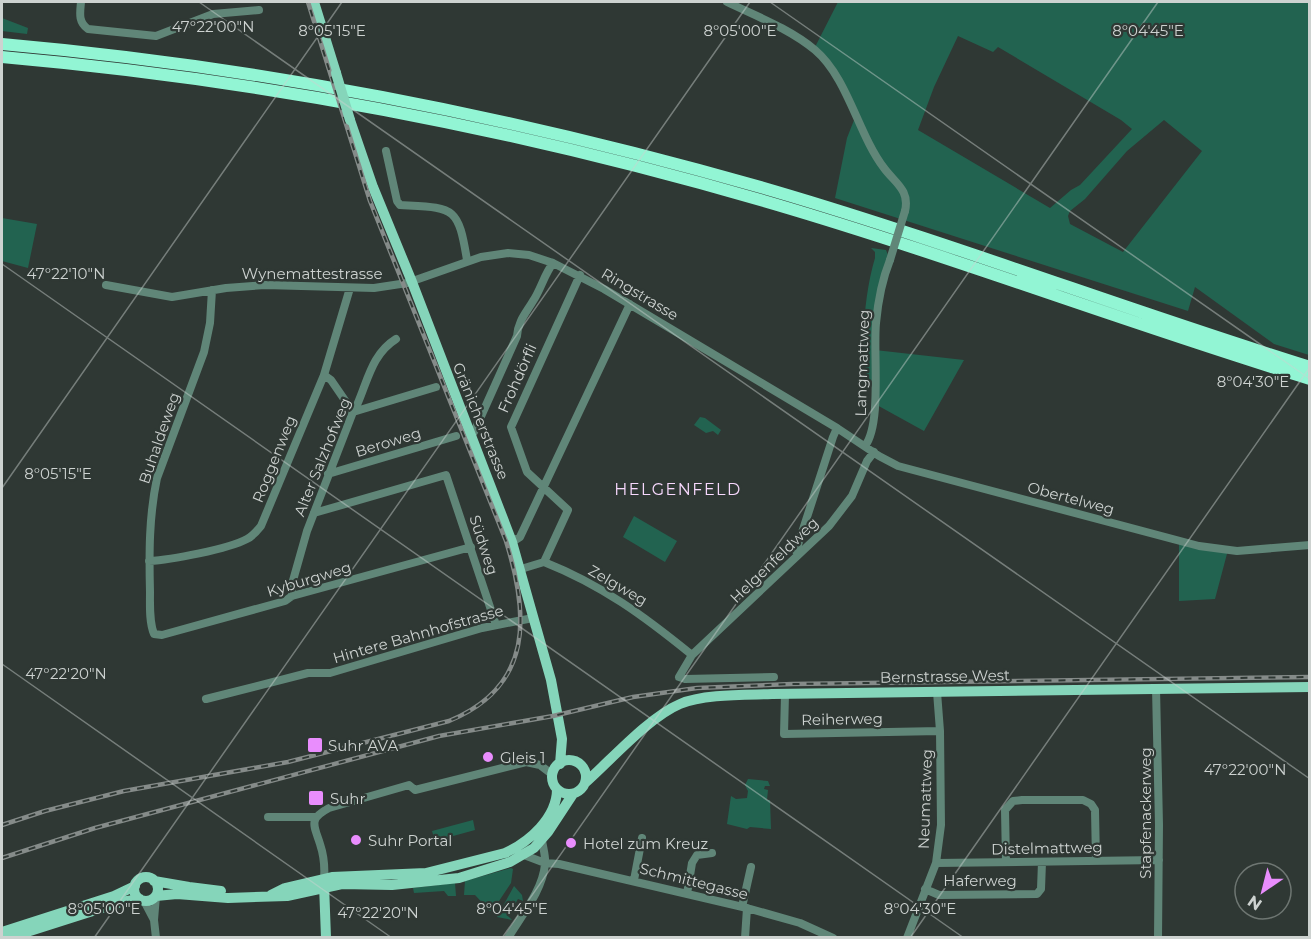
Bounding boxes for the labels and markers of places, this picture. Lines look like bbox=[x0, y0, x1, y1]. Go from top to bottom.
marker: Suhr AVA bbox=[306, 736, 324, 754]
place label: Suhr AVA bbox=[328, 736, 399, 755]
place label: Gleis 1 bbox=[500, 748, 545, 767]
marker: Gleis 1 bbox=[481, 750, 495, 764]
marker: Suhr bbox=[307, 789, 325, 807]
place label: Suhr bbox=[330, 789, 365, 808]
place label: Suhr Portal bbox=[368, 831, 452, 850]
marker: Suhr Portal bbox=[349, 833, 363, 847]
place label: Hotel zum Kreuz bbox=[583, 834, 709, 853]
marker: Hotel zum Kreuz bbox=[564, 836, 578, 850]

